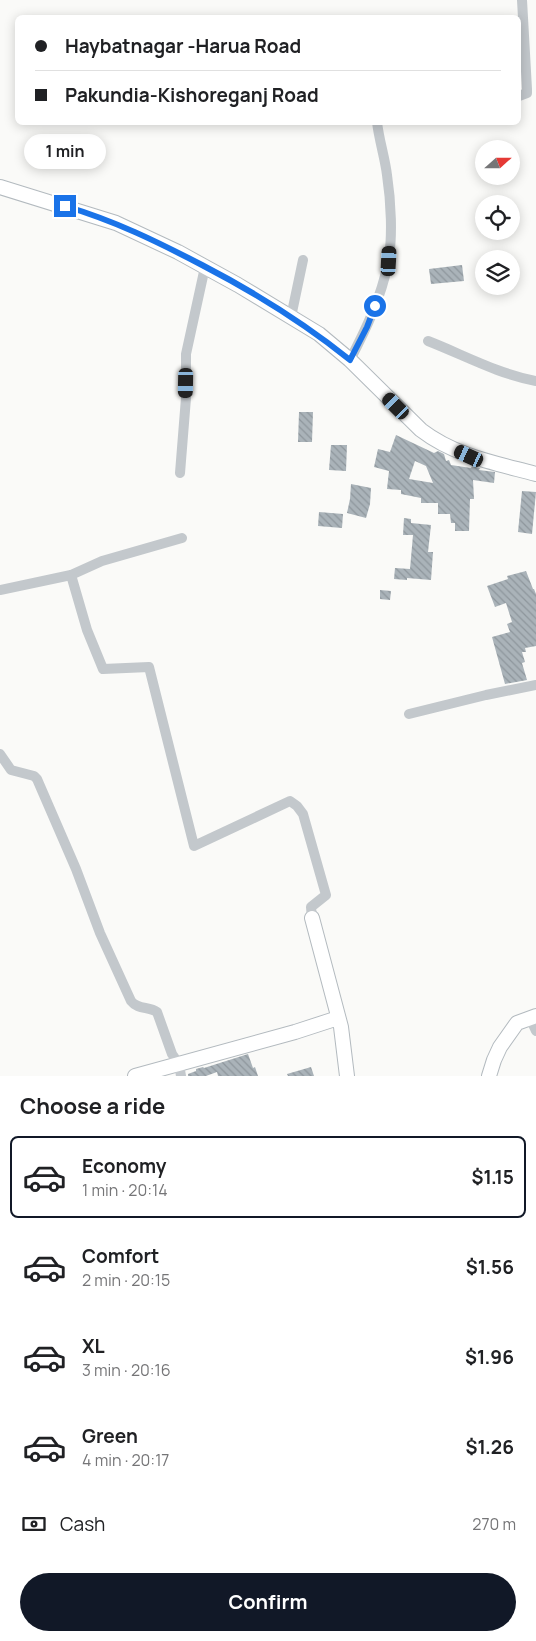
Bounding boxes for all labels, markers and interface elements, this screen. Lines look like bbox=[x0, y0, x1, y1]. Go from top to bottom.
text: Haybatnagar -Harua Road bbox=[65, 33, 301, 59]
text: Pakundia-Kishoreganj Road bbox=[65, 82, 319, 108]
callout: 1 min bbox=[24, 134, 106, 168]
text: 1 min bbox=[45, 140, 85, 162]
north arrow bbox=[475, 140, 520, 185]
map controls bbox=[475, 140, 520, 295]
route end bbox=[54, 195, 76, 217]
button: locate bbox=[475, 195, 520, 240]
car bbox=[380, 246, 397, 276]
button: layers bbox=[475, 250, 520, 295]
route start bbox=[364, 295, 386, 317]
car bbox=[178, 368, 193, 398]
car bbox=[380, 390, 411, 422]
car bbox=[452, 443, 485, 469]
text: Choose a ride bbox=[20, 1091, 165, 1121]
text: Economy bbox=[82, 1153, 166, 1179]
icon: car bbox=[22, 1155, 67, 1200]
text: $1.15 bbox=[472, 1164, 514, 1190]
text: 1 min · 20:14 bbox=[82, 1179, 168, 1201]
text: Comfort bbox=[82, 1243, 159, 1269]
icon: car bbox=[22, 1245, 67, 1290]
text: $1.56 bbox=[466, 1254, 514, 1280]
text: 2 min · 20:15 bbox=[82, 1269, 170, 1291]
text: XL bbox=[82, 1333, 105, 1359]
icon: car bbox=[22, 1335, 67, 1380]
text: $1.96 bbox=[465, 1344, 514, 1370]
text: 3 min · 20:16 bbox=[82, 1359, 171, 1381]
text: Green bbox=[82, 1423, 138, 1449]
icon: car bbox=[22, 1425, 67, 1470]
text: $1.26 bbox=[466, 1434, 514, 1460]
text: 4 min · 20:17 bbox=[82, 1449, 169, 1471]
icon: cash bbox=[20, 1510, 48, 1538]
text: Cash bbox=[60, 1511, 105, 1537]
text: 270 m bbox=[472, 1513, 516, 1535]
button: Confirm bbox=[20, 1573, 516, 1631]

